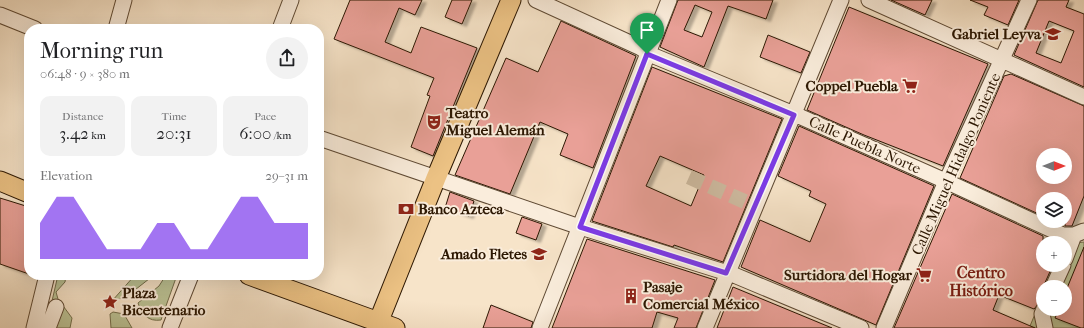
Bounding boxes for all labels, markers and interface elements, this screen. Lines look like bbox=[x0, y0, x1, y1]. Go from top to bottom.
pin bbox=[630, 13, 664, 54]
icon: arrive bbox=[636, 19, 658, 41]
place label: Gabriel Leyva bbox=[952, 25, 1042, 43]
school or university icon: Gabriel Leyva bbox=[1044, 25, 1062, 43]
button: share bbox=[266, 37, 308, 79]
text: Morning run bbox=[40, 38, 163, 64]
text: 06:48 · 9 × 380 m bbox=[40, 66, 130, 81]
street label: Calle Miguel Hidalgo Poniente bbox=[908, 70, 1005, 258]
place label: Coppel Puebla bbox=[806, 77, 899, 95]
supermarket icon: Coppel Puebla bbox=[901, 77, 919, 95]
place label: Teatro Miguel Alemán bbox=[445, 104, 545, 139]
text: Distance bbox=[62, 110, 103, 123]
text: Time bbox=[161, 110, 186, 123]
text: Pace bbox=[254, 110, 276, 123]
street label: Calle Puebla Norte bbox=[806, 112, 924, 178]
theatre icon: Teatro Miguel Alemán bbox=[425, 113, 443, 131]
text: 3.42 bbox=[59, 123, 89, 143]
text: 20:31 bbox=[156, 123, 192, 143]
text: 6:00 bbox=[239, 123, 271, 143]
text: km bbox=[89, 129, 106, 142]
text: /km bbox=[271, 129, 291, 142]
north arrow bbox=[1036, 148, 1072, 184]
map controls bbox=[1036, 148, 1072, 316]
text: Elevation bbox=[40, 168, 93, 183]
text: 29–31 m bbox=[265, 168, 308, 183]
button: layers bbox=[1036, 192, 1072, 228]
bank icon: Banco Azteca bbox=[397, 200, 415, 218]
place label: Banco Azteca bbox=[418, 200, 505, 218]
button: + bbox=[1036, 236, 1072, 272]
place label: Amado Fletes bbox=[440, 245, 527, 263]
school or university icon: Amado Fletes bbox=[530, 245, 548, 263]
district label: Centro Histórico bbox=[949, 263, 1013, 300]
place label: Surtidora del Hogar bbox=[784, 266, 913, 284]
supermarket icon: Surtidora del Hogar bbox=[915, 266, 933, 284]
place label: Pasaje Comercial México bbox=[643, 278, 760, 313]
button: − bbox=[1036, 280, 1072, 316]
place label: Plaza Bicentenario bbox=[122, 284, 206, 319]
building icon: Pasaje Comercial México bbox=[622, 287, 640, 305]
place icon: Plaza Bicentenario bbox=[101, 293, 119, 311]

